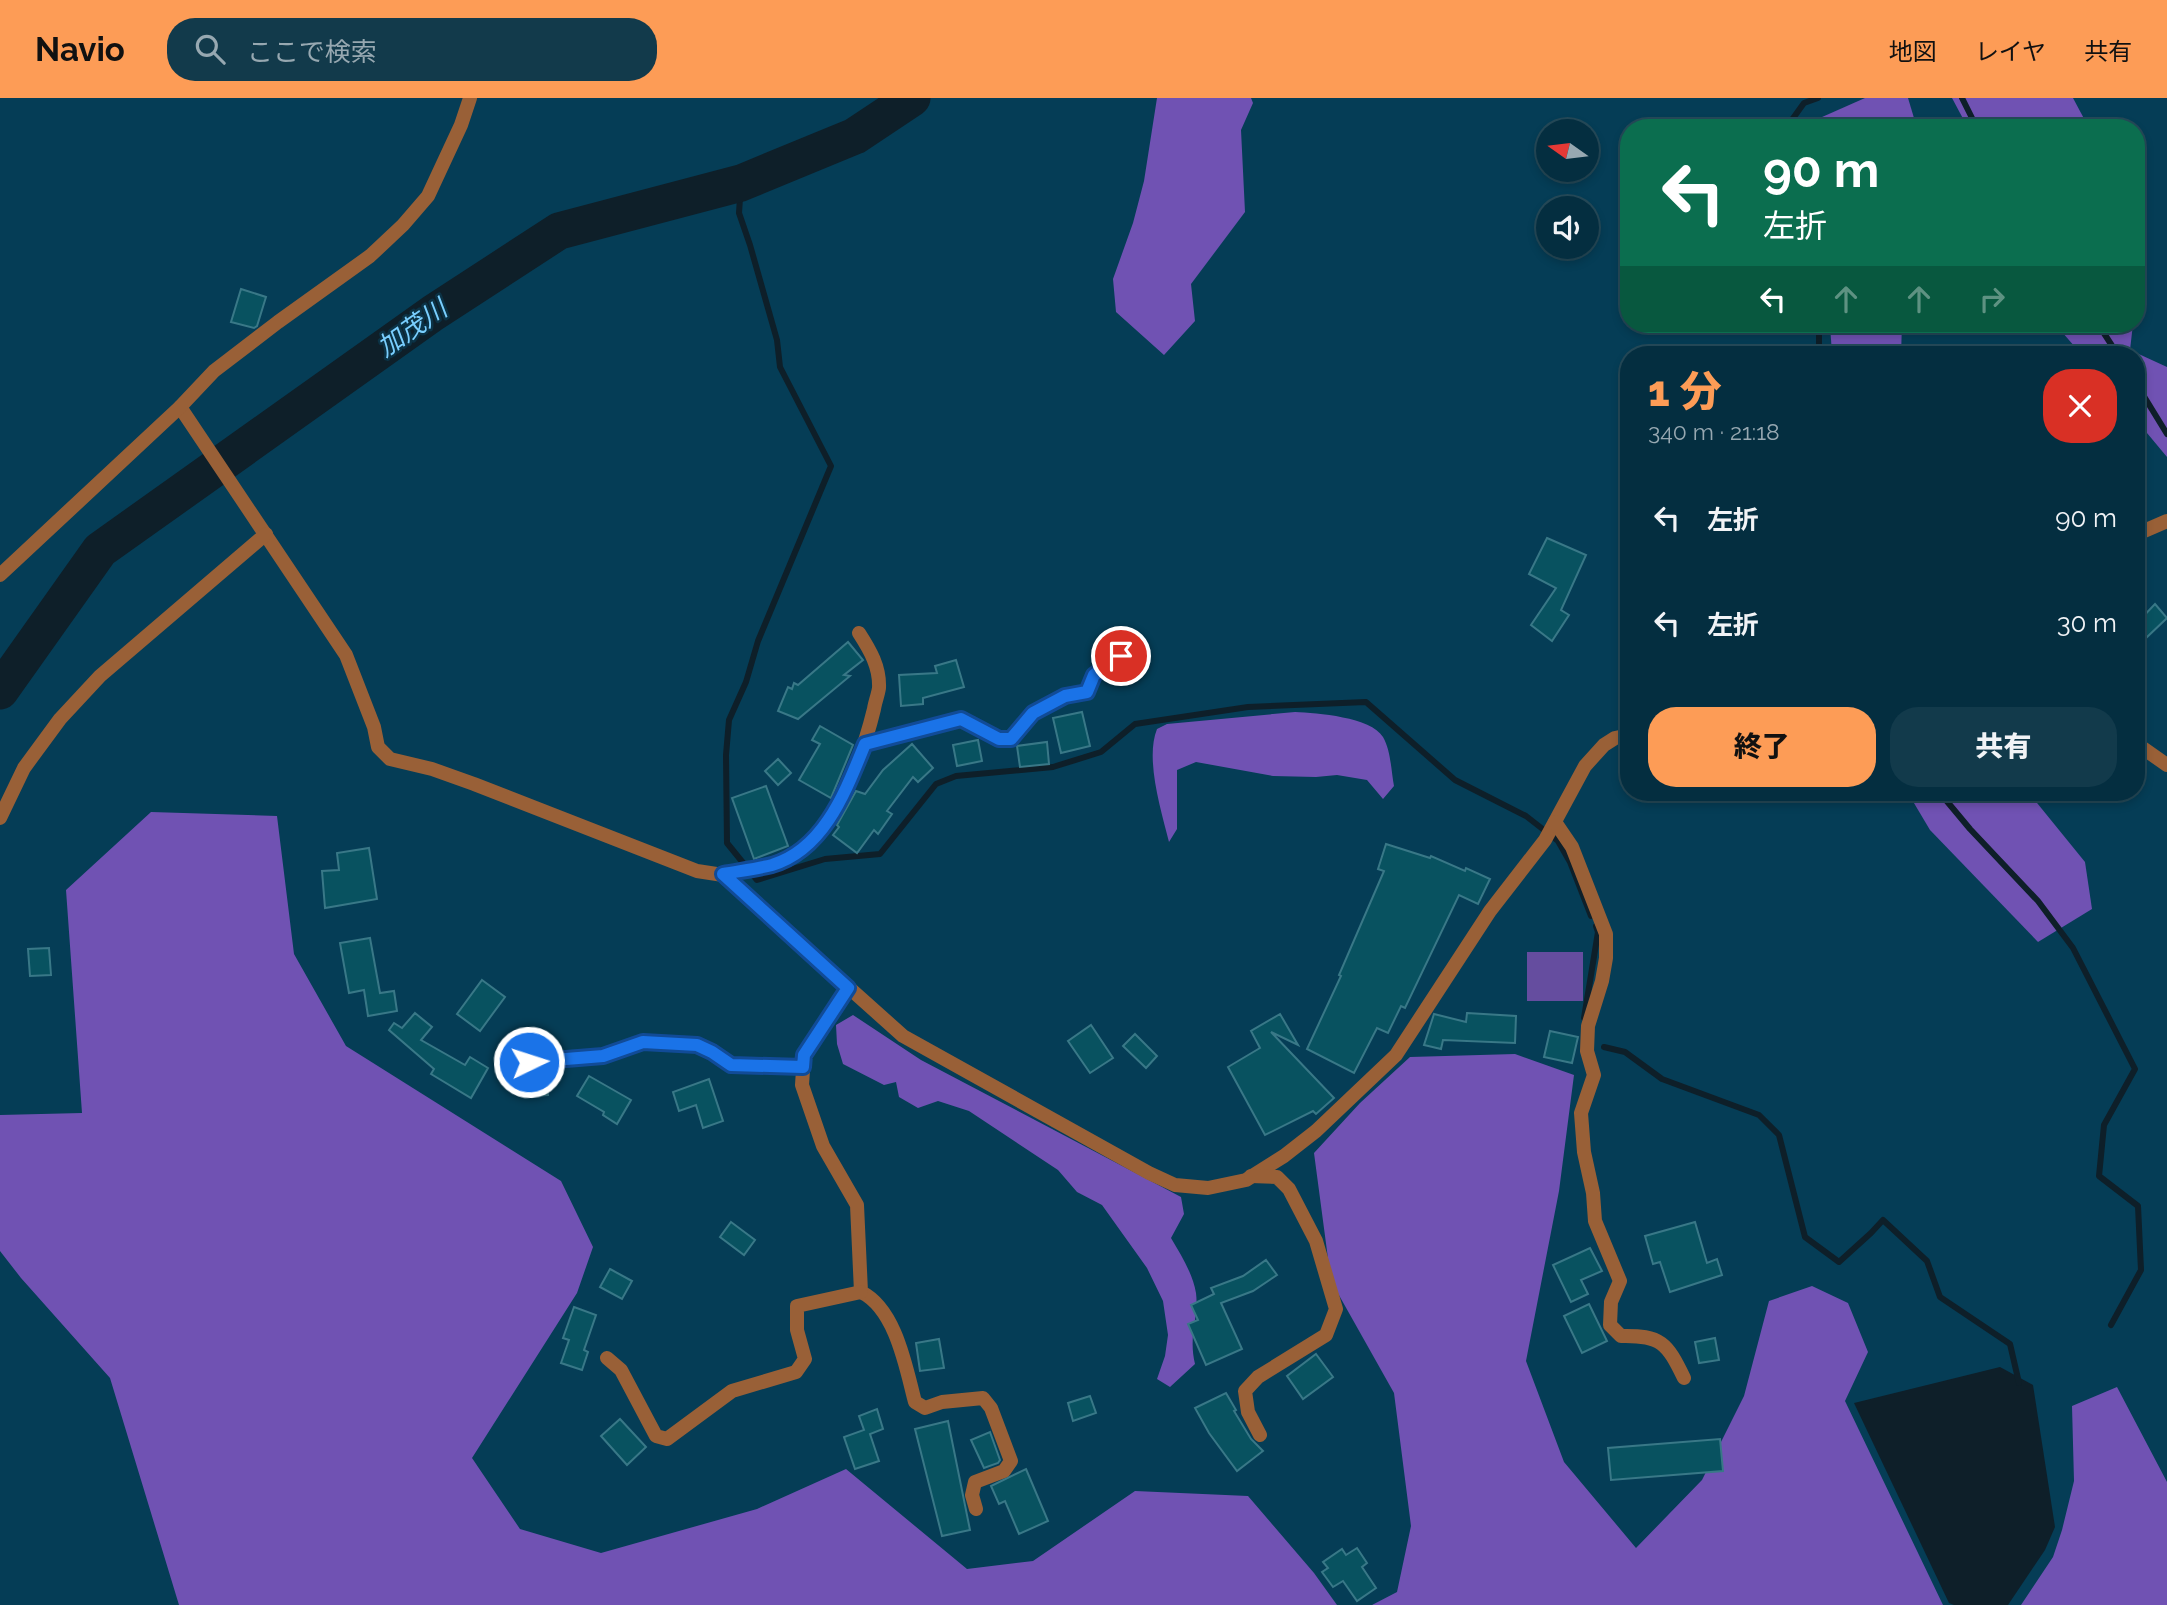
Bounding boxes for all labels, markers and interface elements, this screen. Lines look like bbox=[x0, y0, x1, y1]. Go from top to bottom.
search box bbox=[167, 18, 657, 81]
text: Navio bbox=[35, 30, 125, 69]
icon: search bbox=[191, 30, 229, 68]
text: ここで検索 bbox=[247, 37, 377, 67]
text: 地図 bbox=[1889, 37, 1937, 66]
text: レイヤ bbox=[1975, 37, 2046, 66]
text: 共有 bbox=[2084, 37, 2132, 66]
north arrow bbox=[1536, 119, 1600, 182]
map controls bbox=[1536, 119, 1599, 259]
text: 90 m bbox=[1763, 141, 1879, 198]
icon: left bbox=[1648, 147, 1739, 238]
button: sound bbox=[1536, 196, 1599, 259]
text: 左折 bbox=[1763, 207, 1827, 244]
icon: left bbox=[1754, 280, 1792, 318]
icon: ahead bbox=[1827, 280, 1865, 318]
icon: ahead bbox=[1900, 280, 1938, 318]
icon: right bbox=[1973, 280, 2011, 318]
water label: 加茂川 bbox=[371, 292, 455, 363]
text: 1 分 bbox=[1648, 367, 1722, 416]
button: close bbox=[2043, 369, 2117, 443]
text: 340 m · 21:18 bbox=[1648, 418, 1780, 445]
icon: left bbox=[1648, 499, 1686, 537]
text: 90 m bbox=[2055, 503, 2117, 533]
text: 左折 bbox=[1707, 505, 1759, 535]
icon: left bbox=[1648, 604, 1686, 642]
text: 30 m bbox=[2057, 608, 2117, 638]
text: 左折 bbox=[1707, 610, 1759, 640]
pin bbox=[1091, 626, 1151, 686]
icon: arrive bbox=[1102, 637, 1140, 675]
button: 終了 bbox=[1648, 707, 1876, 787]
button: 共有 bbox=[1890, 707, 2117, 787]
position arrow bbox=[492, 1025, 566, 1099]

